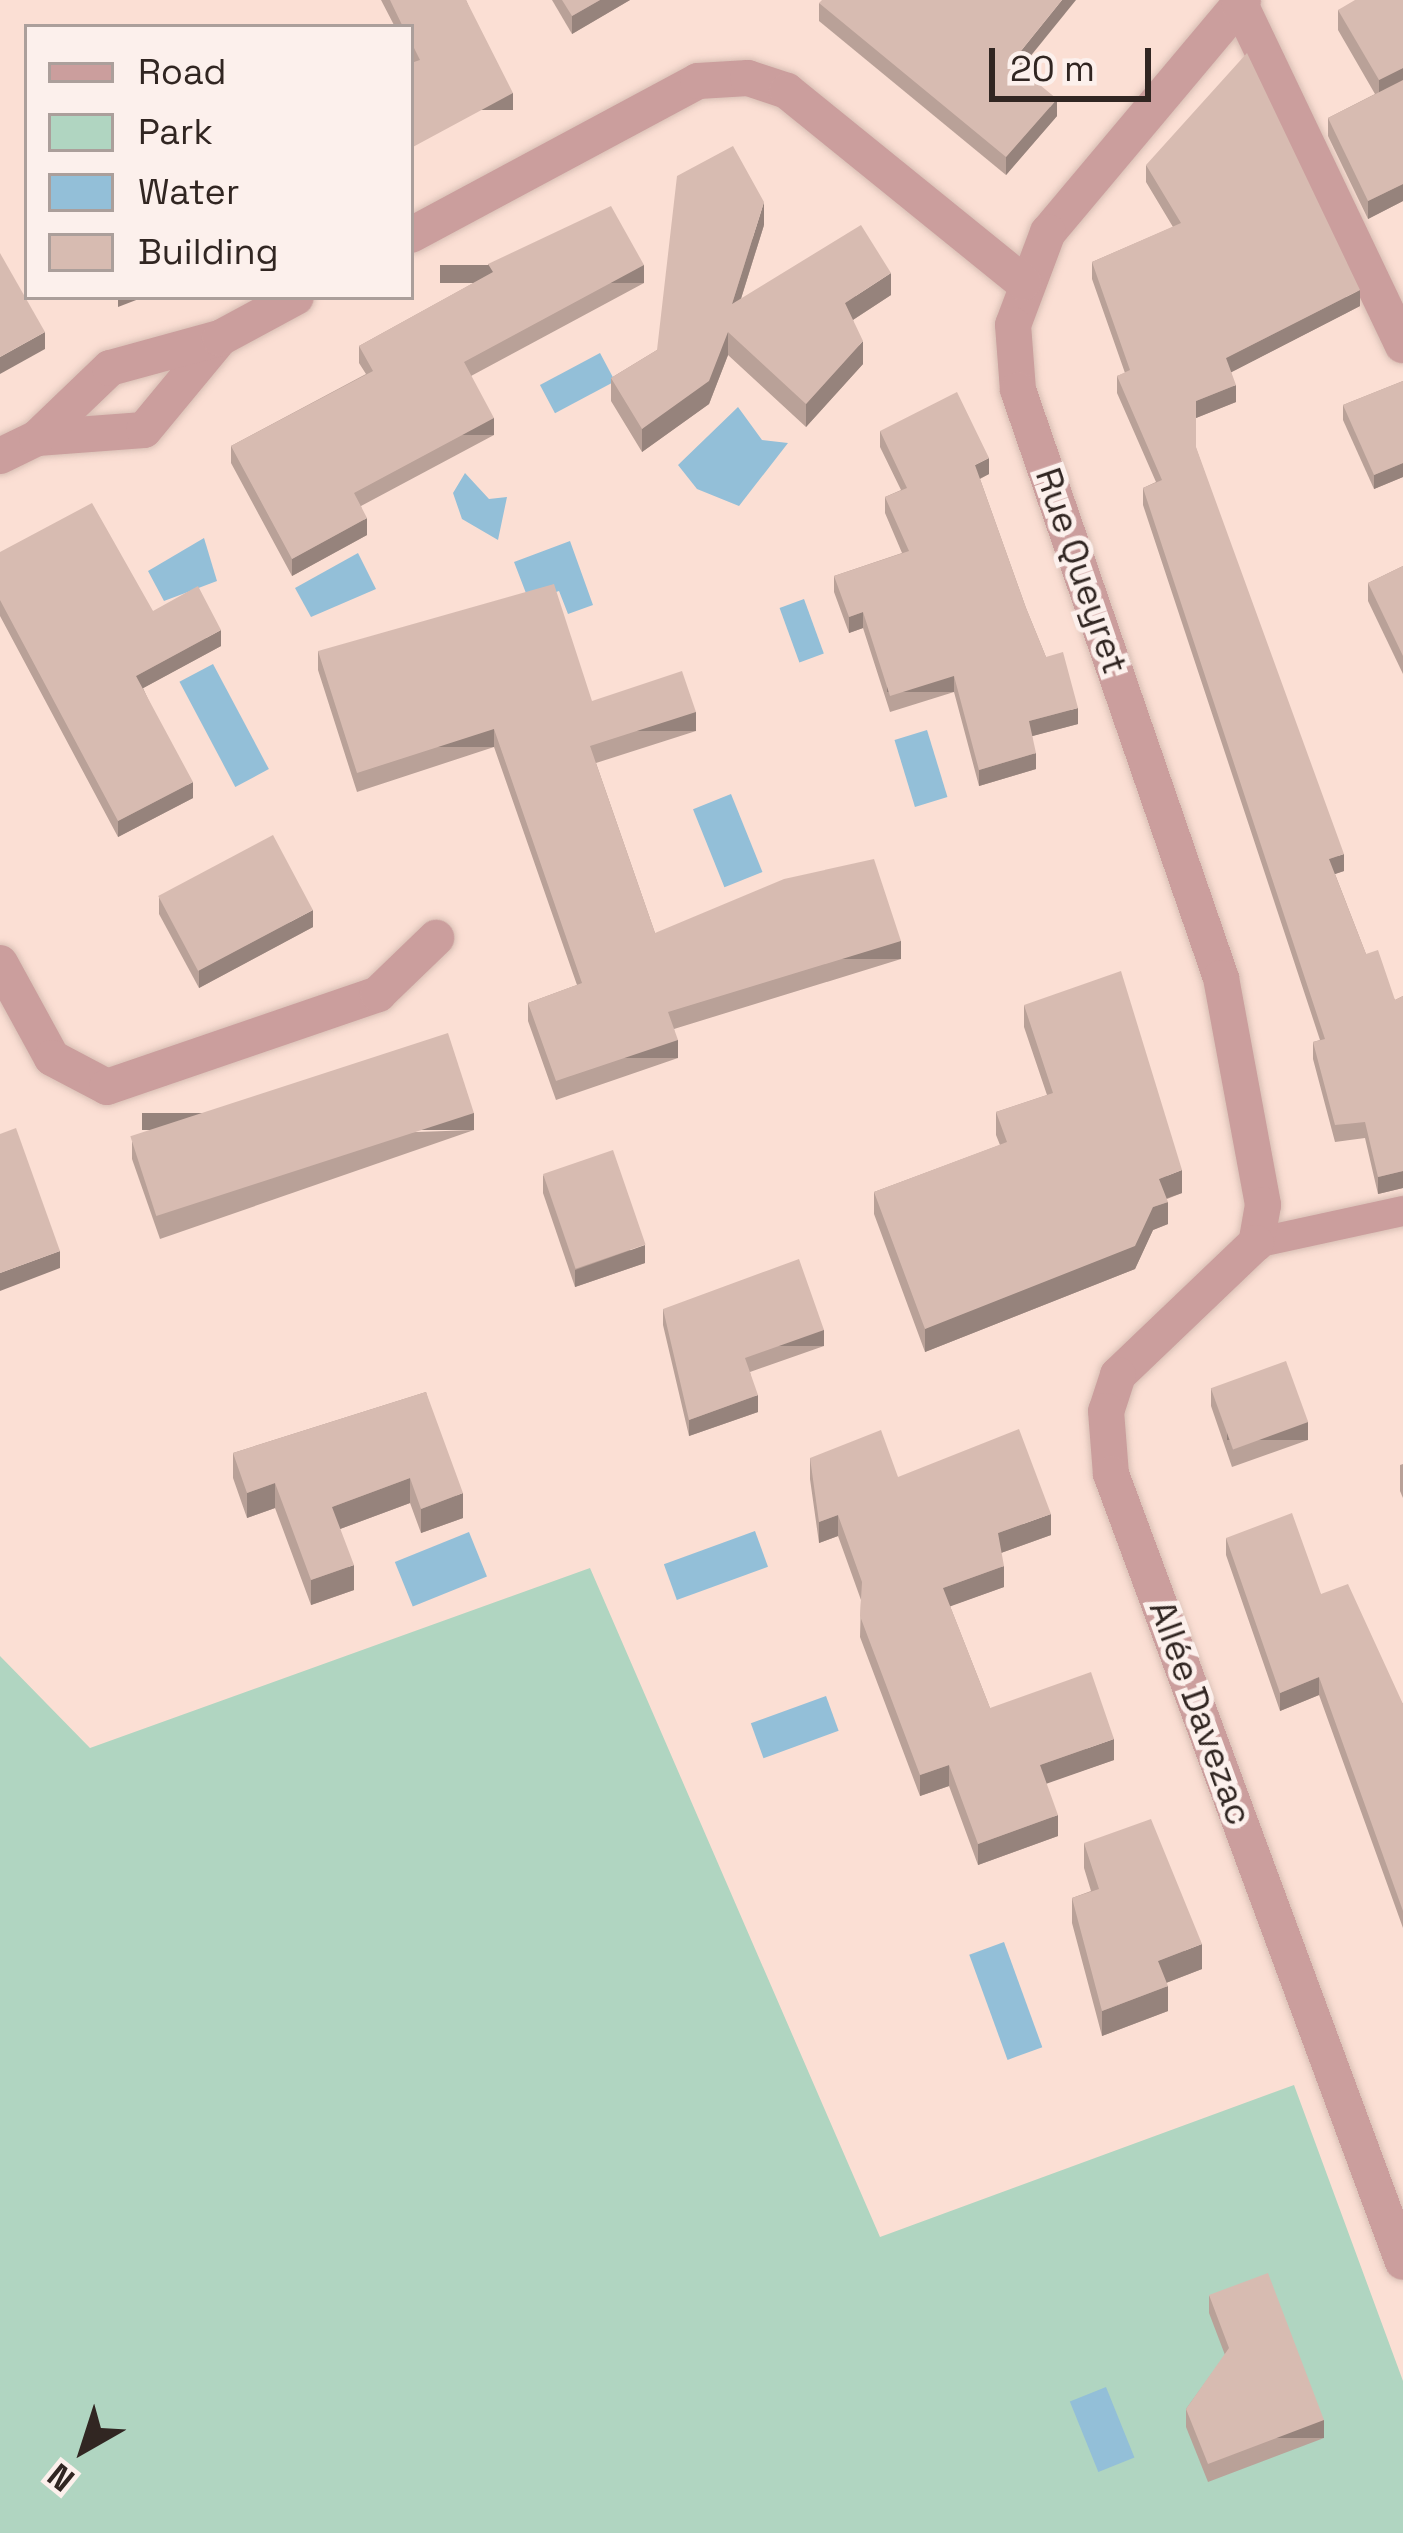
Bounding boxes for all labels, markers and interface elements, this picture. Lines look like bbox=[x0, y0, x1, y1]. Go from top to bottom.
legend bbox=[24, 24, 414, 300]
scale bar bbox=[995, 24, 1157, 98]
text: 20 m bbox=[1010, 46, 1095, 92]
text: Road bbox=[138, 49, 226, 95]
text: Park bbox=[138, 109, 213, 155]
text: Water bbox=[138, 169, 239, 215]
text: Building bbox=[138, 229, 279, 275]
street label: Rue Queyret bbox=[1026, 462, 1136, 680]
street label: Allée Davezac bbox=[1139, 1595, 1261, 1831]
north arrow bbox=[24, 2389, 144, 2509]
text: N bbox=[40, 2454, 83, 2500]

